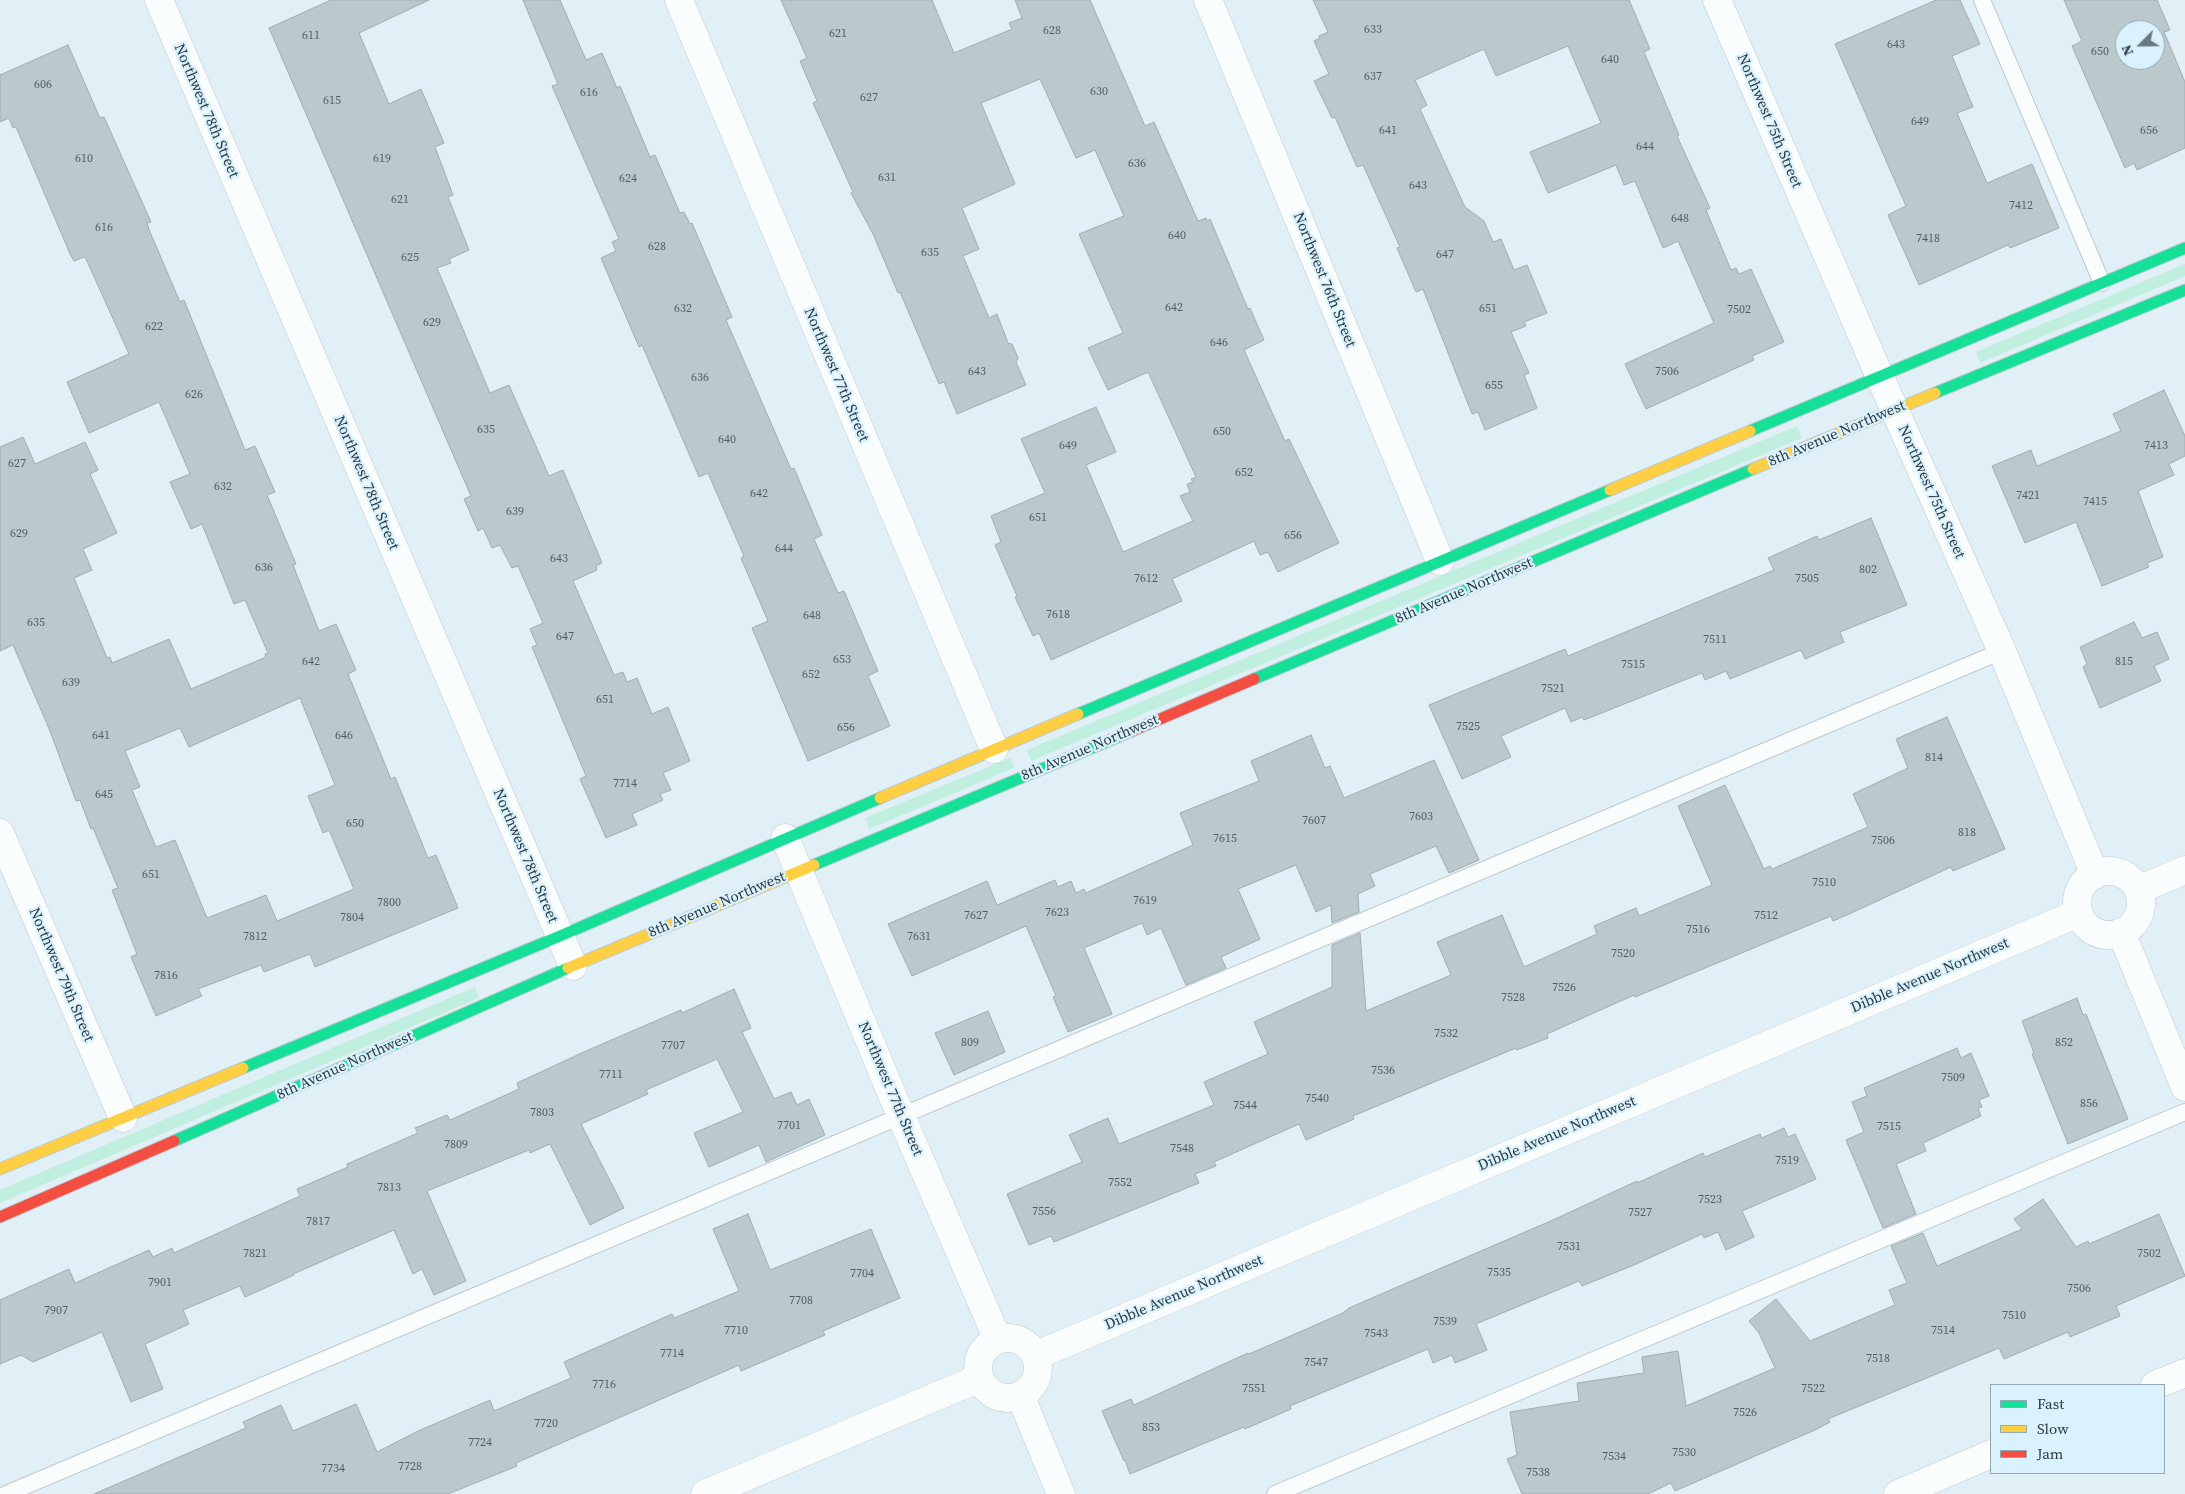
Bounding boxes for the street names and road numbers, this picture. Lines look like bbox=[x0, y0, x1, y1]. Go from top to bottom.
street label: Northwest 78th Street bbox=[170, 41, 242, 181]
street label: Northwest 75th Street bbox=[1733, 51, 1805, 191]
street label: Northwest 76th Street bbox=[1289, 210, 1359, 350]
street label: Northwest 77th Street bbox=[800, 305, 872, 445]
street label: 8th Avenue Northwest bbox=[1766, 397, 1908, 471]
street label: Northwest 78th Street bbox=[330, 413, 402, 553]
street label: Northwest 75th Street bbox=[1893, 423, 1969, 561]
street label: 8th Avenue Northwest bbox=[1393, 554, 1535, 628]
street label: 8th Avenue Northwest bbox=[1019, 711, 1161, 785]
street label: Northwest 78th Street bbox=[489, 786, 561, 926]
street label: 8th Avenue Northwest bbox=[646, 868, 788, 942]
street label: Northwest 79th Street bbox=[25, 905, 97, 1045]
street label: Dibble Avenue Northwest bbox=[1848, 935, 2012, 1017]
street label: Northwest 77th Street bbox=[854, 1019, 926, 1159]
street label: 8th Avenue Northwest bbox=[274, 1028, 416, 1104]
street label: Dibble Avenue Northwest bbox=[1475, 1093, 1639, 1175]
street label: Dibble Avenue Northwest bbox=[1102, 1252, 1266, 1334]

